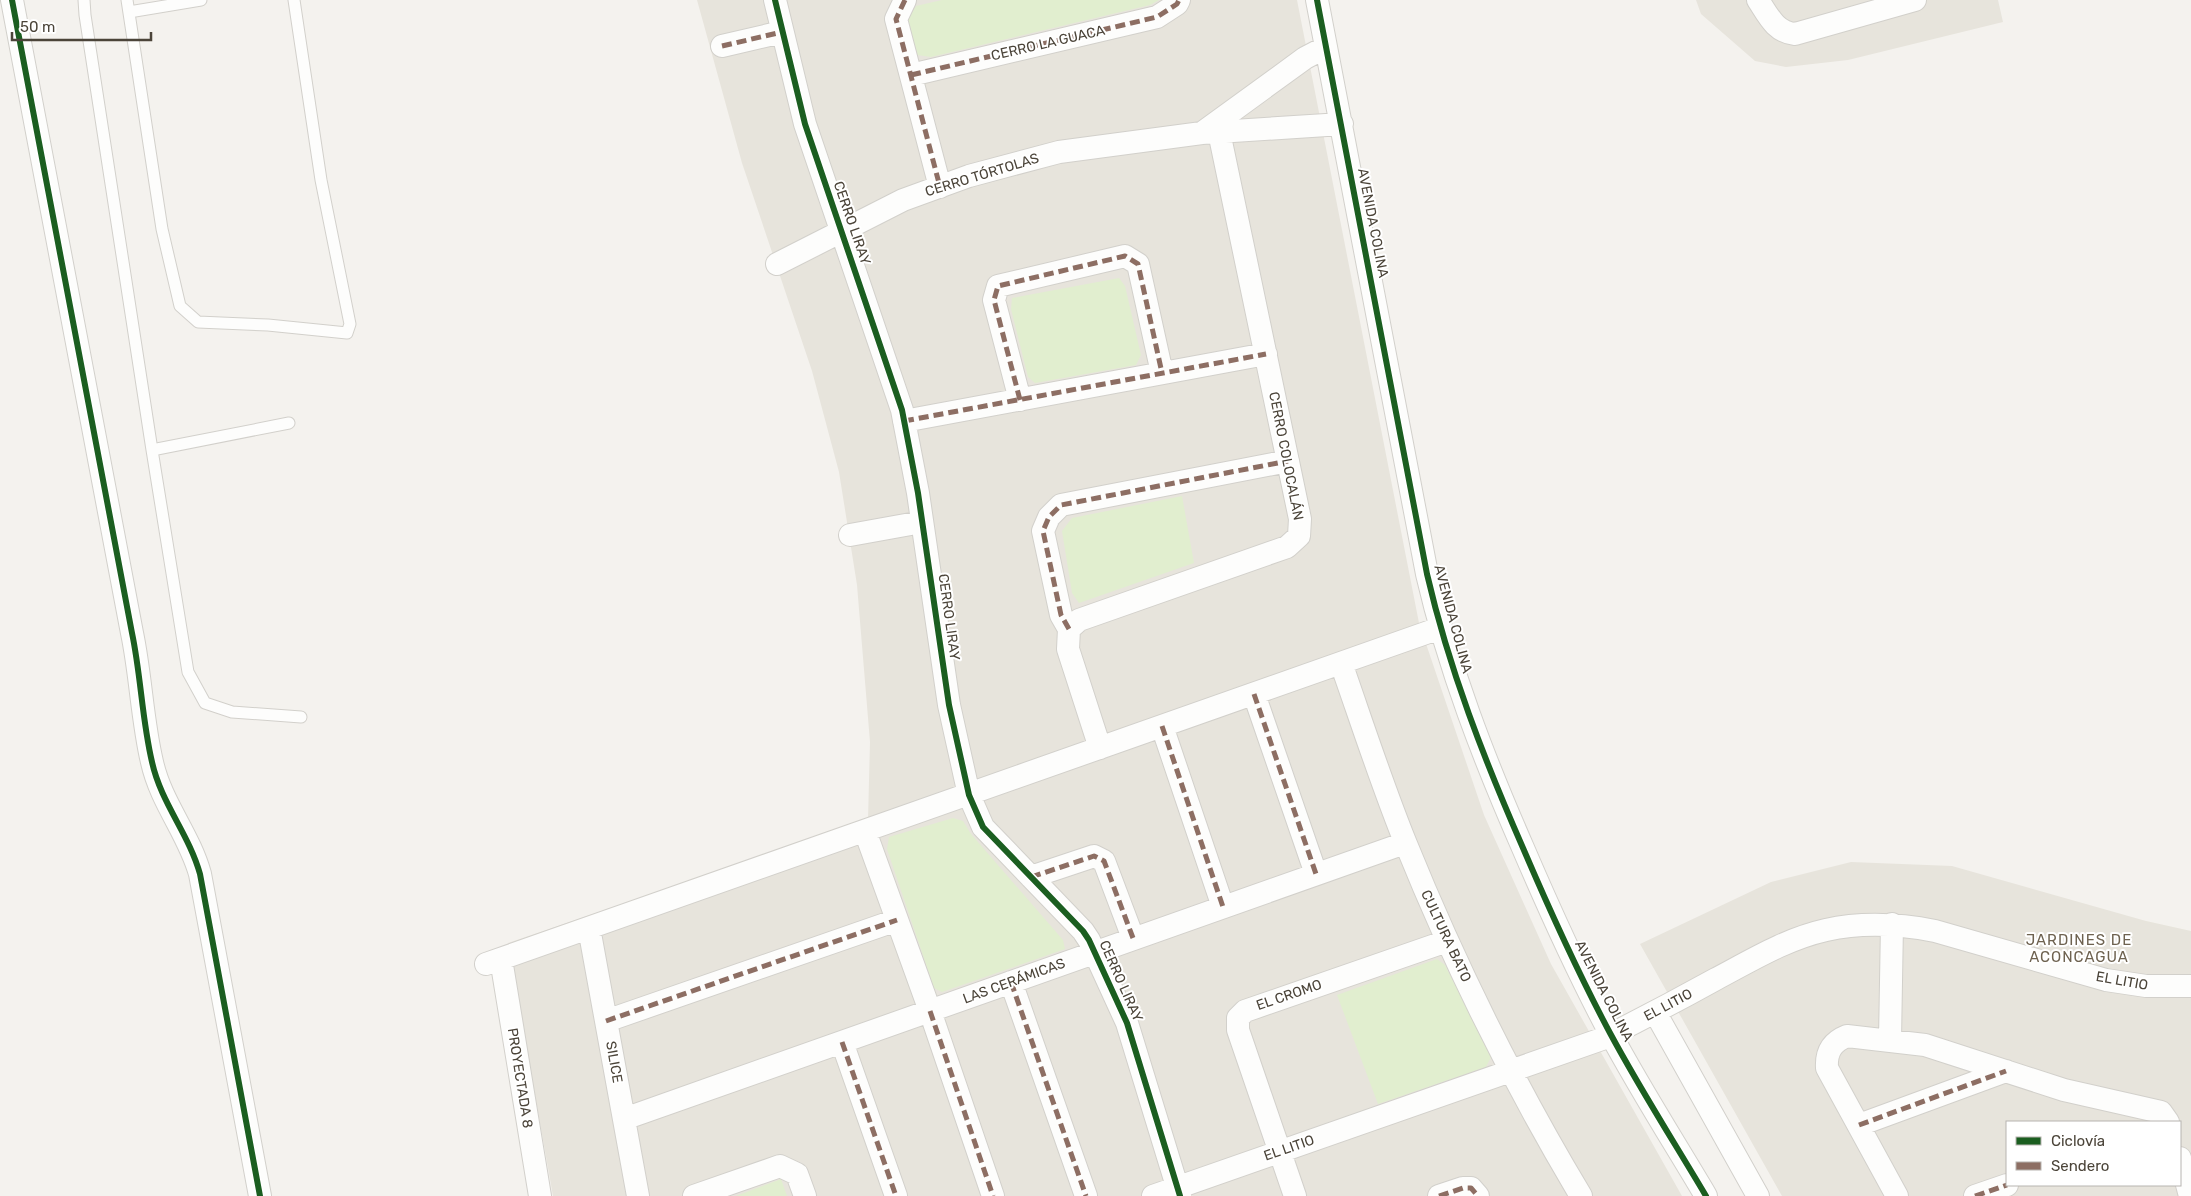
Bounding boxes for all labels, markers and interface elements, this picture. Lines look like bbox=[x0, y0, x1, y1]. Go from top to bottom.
scale bar bbox=[12, 10, 151, 42]
text: 50 m bbox=[20, 18, 55, 36]
street label: CERRO LA GUACA bbox=[989, 21, 1107, 64]
street label: CERRO TÓRTOLAS bbox=[923, 149, 1041, 200]
street label: AVENIDA COLINA bbox=[1354, 167, 1392, 280]
street label: CERRO LIRAY bbox=[830, 179, 874, 267]
street label: CERRO COLOCALÁN bbox=[1265, 390, 1308, 522]
street label: AVENIDA COLINA bbox=[1430, 563, 1476, 676]
street label: CERRO LIRAY bbox=[935, 573, 963, 661]
street label: CULTURA BATO bbox=[1417, 887, 1475, 985]
district label: JARDINES DE ACONCAGUA bbox=[2026, 931, 2132, 966]
street label: AVENIDA COLINA bbox=[1571, 937, 1637, 1045]
street label: CERRO LIRAY bbox=[1095, 938, 1147, 1024]
street label: LAS CERÁMICAS bbox=[960, 954, 1068, 1007]
street label: EL LITIO bbox=[2095, 968, 2149, 994]
street label: EL CROMO bbox=[1254, 976, 1324, 1014]
street label: EL LITIO bbox=[1641, 985, 1695, 1025]
street label: PROYECTADA 8 bbox=[504, 1027, 536, 1129]
street label: SILICE bbox=[602, 1040, 626, 1084]
legend bbox=[2006, 1121, 2181, 1186]
street label: EL LITIO bbox=[1261, 1131, 1317, 1165]
text: Ciclovía bbox=[2051, 1132, 2105, 1150]
text: Sendero bbox=[2051, 1157, 2109, 1175]

